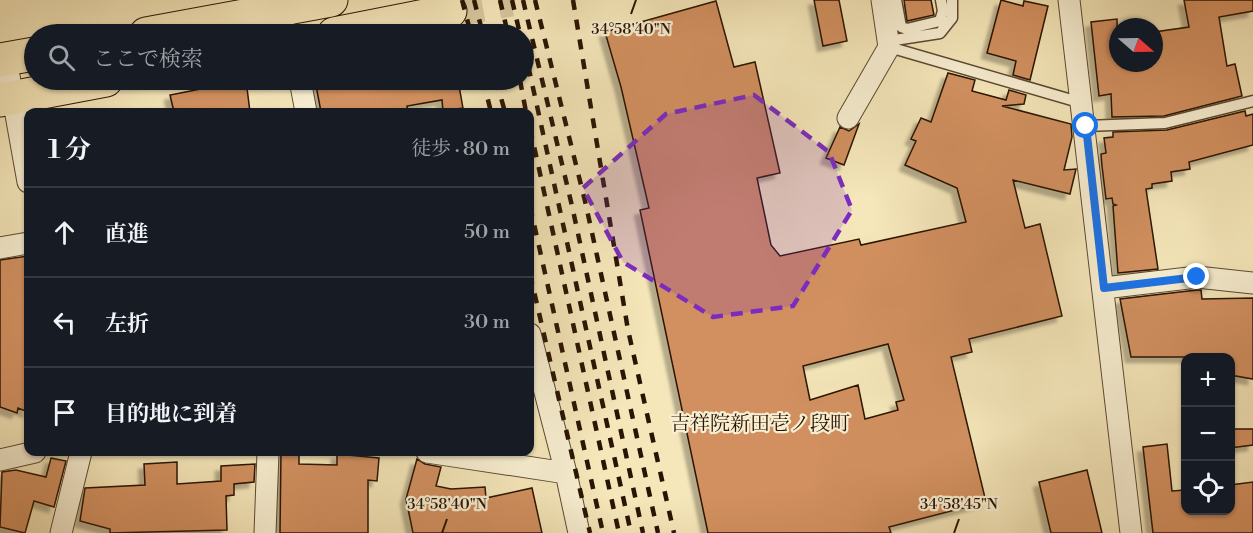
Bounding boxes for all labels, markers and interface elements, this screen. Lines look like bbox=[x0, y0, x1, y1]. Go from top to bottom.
north arrow bbox=[1109, 18, 1163, 72]
text: 34°58'40"N bbox=[591, 20, 671, 39]
search box bbox=[24, 24, 534, 90]
icon: search bbox=[45, 41, 78, 74]
text: ここで検索 bbox=[93, 46, 203, 73]
route start bbox=[1072, 112, 1098, 138]
text: 1 分 bbox=[48, 134, 91, 166]
text: 徒歩 · 80 m bbox=[411, 137, 510, 162]
icon: ahead bbox=[48, 216, 81, 249]
text: 50 m bbox=[464, 220, 510, 245]
text: 直進 bbox=[105, 221, 149, 248]
route end bbox=[1183, 263, 1209, 289]
icon: left bbox=[48, 306, 81, 339]
text: 30 m bbox=[464, 310, 510, 335]
text: 左折 bbox=[105, 311, 149, 338]
map controls bbox=[1181, 353, 1235, 515]
button: + bbox=[1181, 353, 1235, 407]
icon: arrive bbox=[48, 396, 81, 429]
text: 目的地に到着 bbox=[105, 401, 237, 428]
button: − bbox=[1181, 407, 1235, 461]
district label: 吉祥院新田壱ノ段町 bbox=[670, 412, 850, 437]
button: locate bbox=[1181, 461, 1235, 515]
text: 34°58'40"N bbox=[407, 495, 487, 514]
text: 34°58'45"N bbox=[920, 495, 998, 514]

